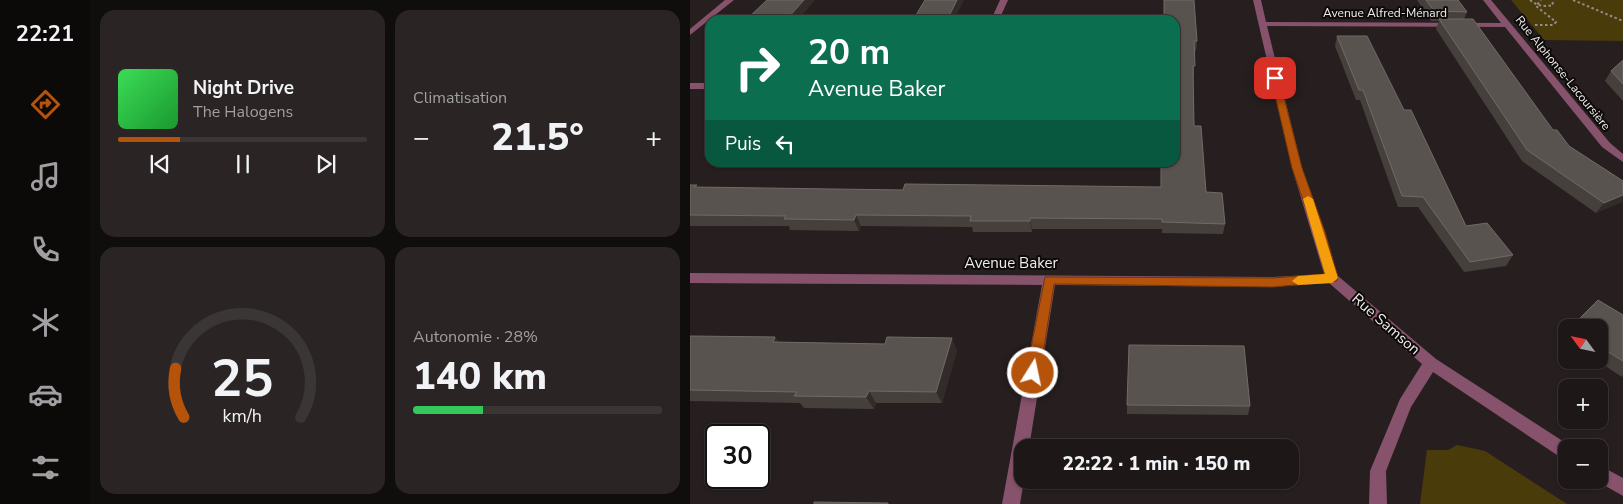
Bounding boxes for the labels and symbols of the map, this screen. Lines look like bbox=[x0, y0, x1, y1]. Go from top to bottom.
street label: Avenue Alfred-Ménard bbox=[1323, 5, 1447, 21]
street label: Rue Alphonse-Lacoursière bbox=[1512, 13, 1614, 133]
pin bbox=[1254, 57, 1296, 99]
street label: Avenue Baker bbox=[964, 253, 1058, 273]
street label: Rue Samson bbox=[1348, 289, 1424, 359]
north arrow bbox=[1558, 319, 1608, 369]
position arrow bbox=[1006, 346, 1058, 398]
speed limit sign: 30 bbox=[705, 424, 770, 489]

